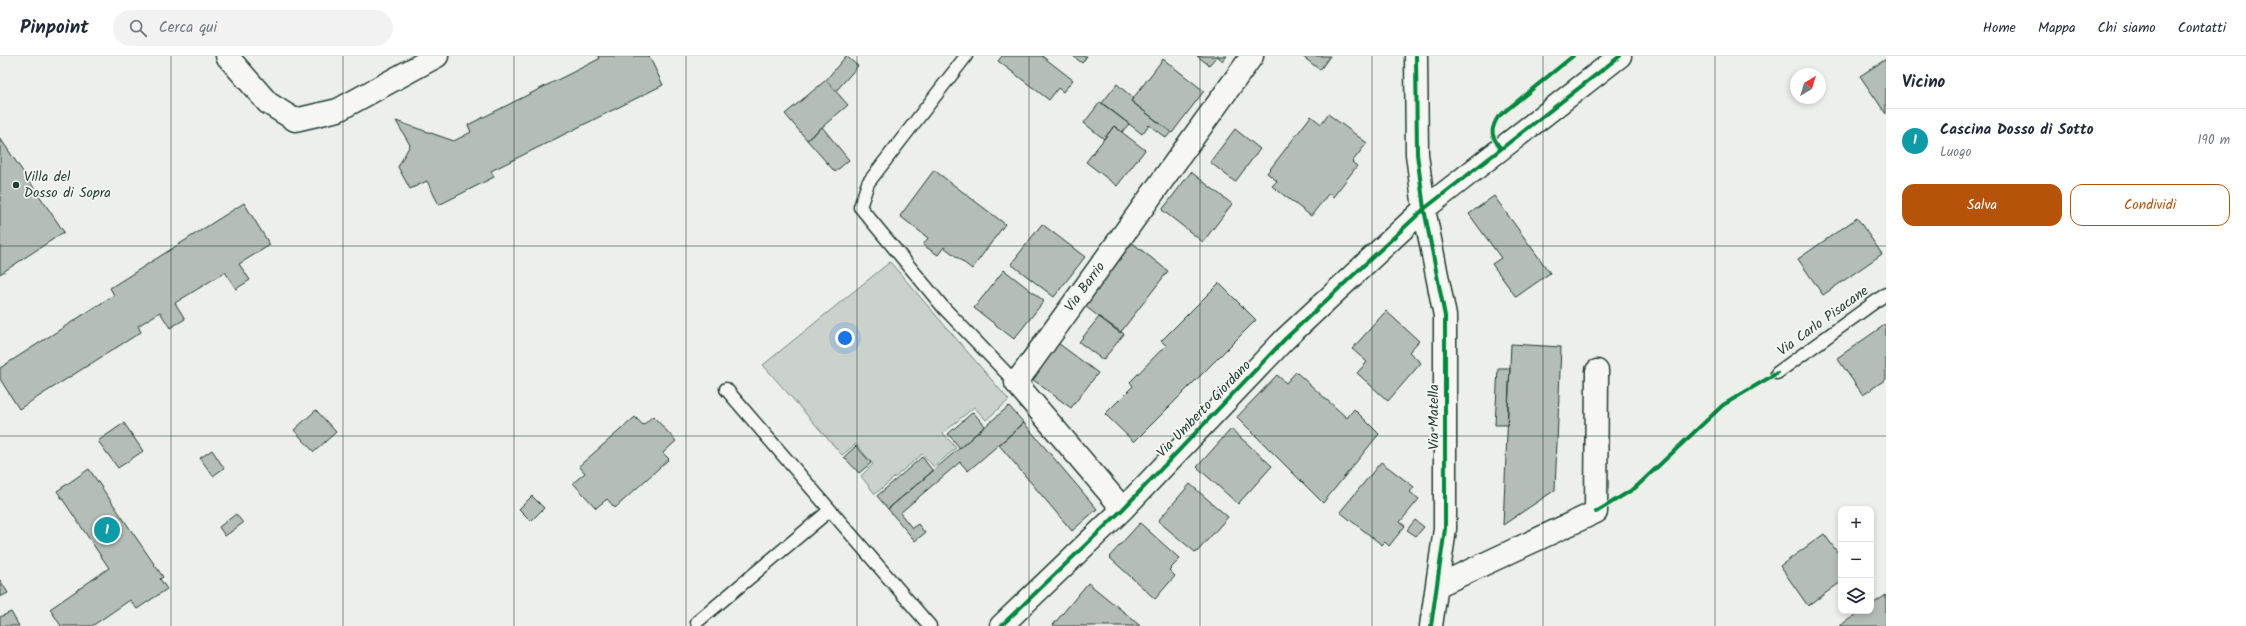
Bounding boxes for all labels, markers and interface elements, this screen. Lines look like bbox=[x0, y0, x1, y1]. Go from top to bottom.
search box bbox=[113, 10, 393, 46]
text: Pinpoint bbox=[20, 13, 89, 43]
text: Cerca qui bbox=[159, 16, 217, 40]
icon: search bbox=[127, 17, 149, 39]
text: Home bbox=[1983, 17, 2016, 39]
text: Mappa bbox=[2038, 17, 2075, 39]
text: Chi siamo bbox=[2097, 17, 2156, 39]
text: Contatti bbox=[2178, 17, 2226, 39]
north arrow bbox=[1790, 68, 1826, 104]
text: Vicino bbox=[1902, 69, 1945, 96]
text: Cascina Dosso di Sotto bbox=[1940, 118, 2094, 142]
text: 1 bbox=[1913, 130, 1917, 151]
text: 190 m bbox=[2198, 130, 2230, 151]
text: Luogo bbox=[1940, 142, 1971, 163]
place label: Villa del Dosso di Sopra bbox=[24, 166, 111, 204]
marker: Villa del Dosso di Sopra bbox=[11, 180, 21, 190]
button: Salva bbox=[1902, 184, 2062, 226]
button: Condividi bbox=[2070, 184, 2230, 226]
street label: Via Barrio bbox=[1059, 257, 1111, 317]
street label: Via Carlo Pisacane bbox=[1773, 280, 1874, 362]
your location bbox=[835, 328, 855, 348]
street label: Via Umberto Giordano bbox=[1152, 355, 1256, 463]
street label: Via Matella bbox=[1423, 384, 1445, 450]
map controls bbox=[1838, 506, 1874, 614]
button: + bbox=[1838, 506, 1874, 542]
pin: 1 bbox=[94, 515, 120, 545]
button: − bbox=[1838, 542, 1874, 578]
button: layers bbox=[1838, 578, 1874, 614]

